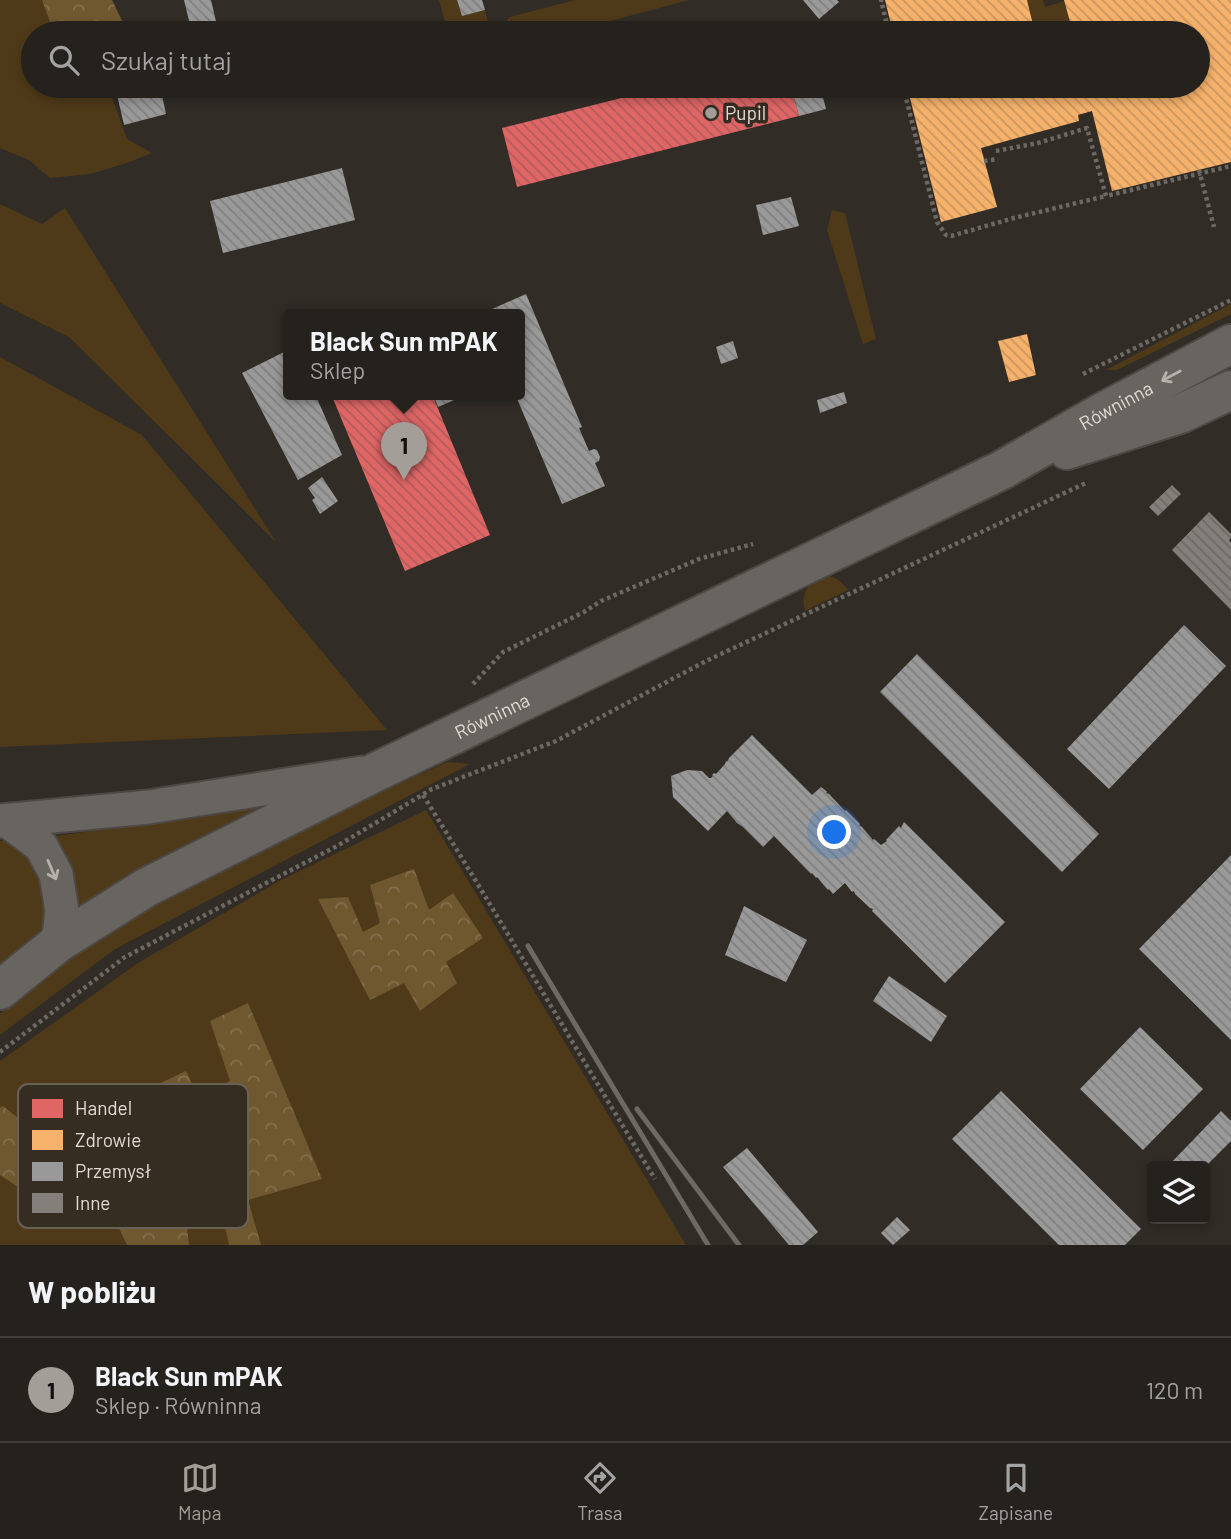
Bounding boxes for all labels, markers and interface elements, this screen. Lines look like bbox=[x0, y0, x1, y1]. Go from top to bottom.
search box bbox=[21, 21, 1210, 98]
icon: search bbox=[45, 41, 83, 79]
text: Szukaj tutaj bbox=[101, 44, 232, 75]
place label: Pupil bbox=[725, 101, 766, 124]
marker: Pupil bbox=[703, 105, 719, 121]
popup bbox=[283, 309, 525, 400]
text: Black Sun mPAK bbox=[310, 325, 498, 356]
text: Sklep bbox=[310, 356, 365, 384]
one-way arrow bbox=[1161, 369, 1181, 383]
street label: Równinna bbox=[1075, 376, 1156, 434]
pin: 1 bbox=[381, 422, 427, 480]
street label: Równinna bbox=[451, 688, 533, 743]
your location bbox=[817, 815, 851, 849]
one-way arrow bbox=[46, 859, 59, 881]
legend bbox=[18, 1084, 248, 1228]
text: Handel bbox=[75, 1096, 132, 1119]
text: Zdrowie bbox=[75, 1128, 141, 1151]
text: Przemysł bbox=[75, 1159, 152, 1182]
map controls bbox=[1147, 1161, 1210, 1224]
button: layers bbox=[1147, 1161, 1210, 1224]
text: Inne bbox=[75, 1191, 110, 1214]
text: W pobliżu bbox=[28, 1273, 156, 1309]
text: Black Sun mPAK bbox=[95, 1360, 283, 1391]
text: 1 bbox=[47, 1376, 55, 1404]
text: 120 m bbox=[1146, 1376, 1203, 1404]
text: Sklep · Równinna bbox=[95, 1391, 262, 1419]
tab: Mapa bbox=[178, 1459, 221, 1524]
tab: Trasa bbox=[577, 1459, 623, 1524]
tab: Zapisane bbox=[978, 1459, 1053, 1524]

